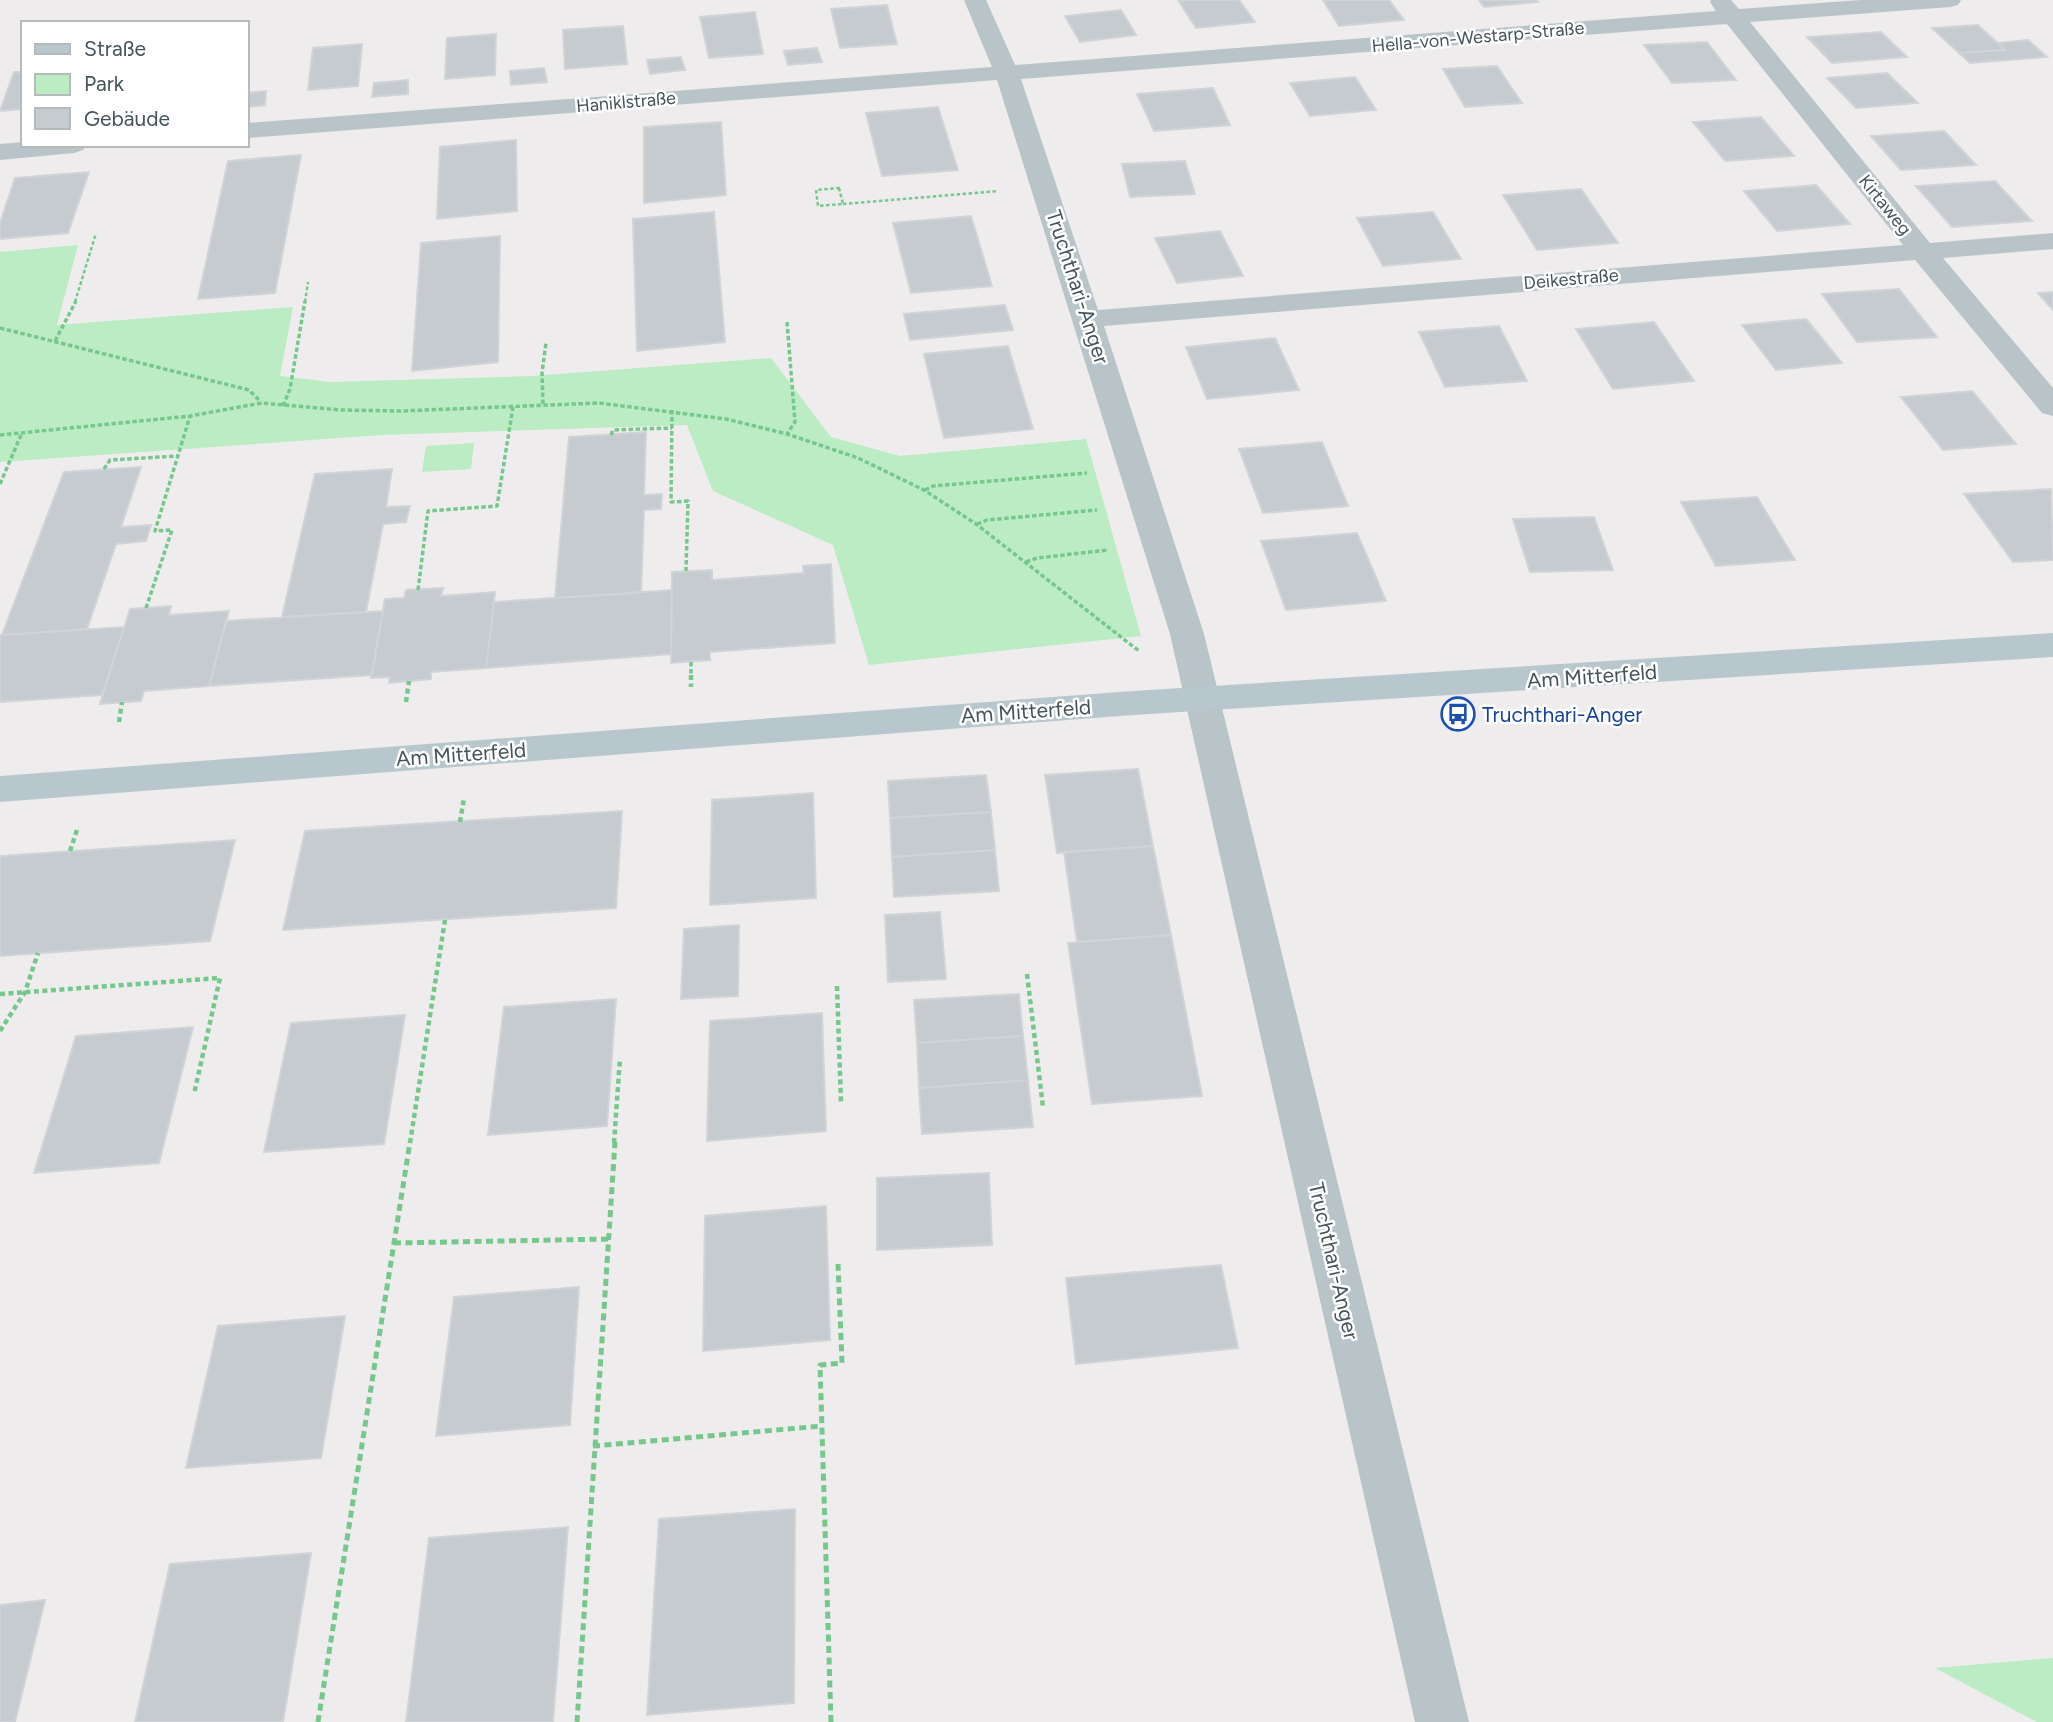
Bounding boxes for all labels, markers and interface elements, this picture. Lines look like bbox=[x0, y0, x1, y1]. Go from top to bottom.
street label: Hella-von-Westarp-Straße bbox=[1371, 17, 1585, 57]
legend bbox=[21, 21, 248, 147]
text: Straße bbox=[84, 36, 146, 61]
text: Park bbox=[84, 71, 125, 96]
street label: Haniklstraße bbox=[575, 87, 677, 117]
text: Gebäude bbox=[84, 106, 170, 131]
street label: Kirtaweg bbox=[1854, 170, 1916, 240]
street label: Truchthari-Anger bbox=[1041, 207, 1115, 367]
street label: Deikestraße bbox=[1523, 264, 1620, 294]
street label: Am Mitterfeld bbox=[1526, 659, 1658, 693]
street label: Am Mitterfeld bbox=[960, 694, 1092, 728]
bus stop icon: Truchthari-Anger bbox=[1439, 695, 1477, 733]
place label: Truchthari-Anger bbox=[1482, 702, 1642, 727]
street label: Am Mitterfeld bbox=[395, 737, 527, 771]
street label: Truchthari-Anger bbox=[1304, 1180, 1364, 1342]

